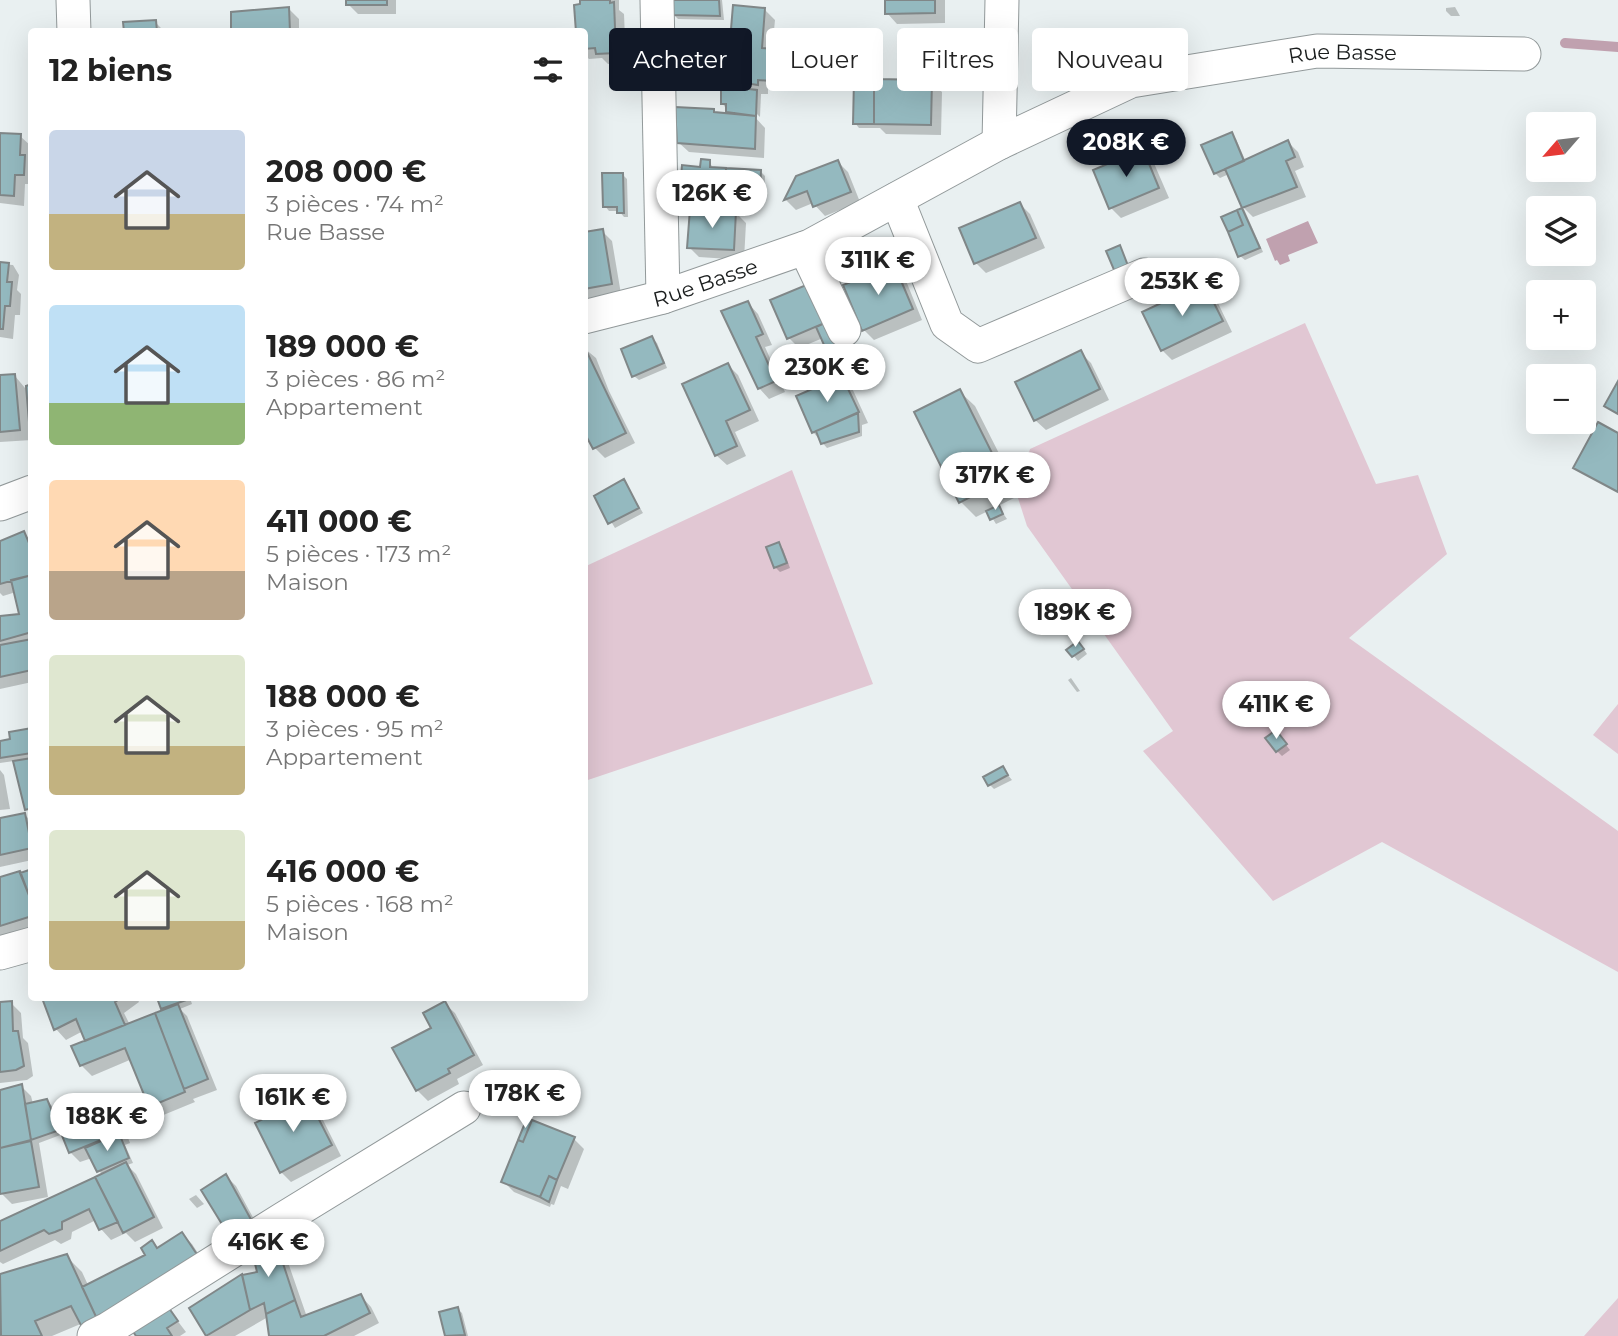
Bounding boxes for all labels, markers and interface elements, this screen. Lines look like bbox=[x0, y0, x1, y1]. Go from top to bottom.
chip: Acheter bbox=[609, 28, 752, 91]
chip: Louer bbox=[766, 28, 883, 91]
chip: Filtres bbox=[897, 28, 1018, 91]
chip: Nouveau bbox=[1032, 28, 1188, 91]
street label: Rue Basse bbox=[1286, 39, 1397, 68]
icon: filters bbox=[529, 51, 567, 89]
text: 12 biens bbox=[49, 52, 172, 89]
north arrow bbox=[1526, 112, 1596, 182]
map controls bbox=[1526, 112, 1596, 434]
pin: 208K € bbox=[1069, 120, 1183, 179]
text: 208K € bbox=[1083, 128, 1169, 156]
text: 208 000 € bbox=[266, 153, 426, 190]
icon: home bbox=[105, 158, 189, 242]
pin: 126K € bbox=[655, 170, 769, 230]
text: 126K € bbox=[672, 179, 752, 207]
text: 3 pièces · 74 m² bbox=[266, 190, 444, 218]
button: layers bbox=[1526, 196, 1596, 266]
text: Rue Basse bbox=[266, 218, 385, 246]
pin: 311K € bbox=[821, 238, 935, 297]
text: 311K € bbox=[841, 246, 915, 274]
street label: Rue Basse bbox=[650, 253, 761, 312]
pin: 253K € bbox=[1125, 258, 1239, 318]
text: 253K € bbox=[1141, 267, 1223, 295]
button: + bbox=[1526, 280, 1596, 350]
text: 189 000 € bbox=[266, 328, 419, 365]
icon: home bbox=[105, 333, 189, 417]
pin: 230K € bbox=[770, 344, 884, 404]
text: 230K € bbox=[785, 353, 870, 381]
button: − bbox=[1526, 364, 1596, 434]
text: 3 pièces · 86 m² bbox=[266, 365, 445, 393]
text: Appartement bbox=[266, 393, 423, 421]
pin: 317K € bbox=[938, 452, 1052, 512]
text: 317K € bbox=[955, 461, 1035, 489]
text: 411 000 € bbox=[266, 503, 412, 540]
icon: home bbox=[105, 508, 189, 592]
text: 5 pièces · 173 m² bbox=[266, 540, 451, 568]
text: Maison bbox=[266, 568, 349, 596]
pin: 189K € bbox=[1018, 590, 1132, 649]
text: 189K € bbox=[1034, 598, 1116, 626]
text: 188 000 € bbox=[266, 678, 420, 715]
pin: 411K € bbox=[1219, 682, 1333, 741]
icon: home bbox=[105, 683, 189, 767]
text: 411K € bbox=[1238, 690, 1314, 718]
text: 3 pièces · 95 m² bbox=[266, 715, 444, 743]
text: Appartement bbox=[266, 743, 423, 771]
text: 416 000 € bbox=[266, 853, 419, 890]
icon: home bbox=[105, 858, 189, 942]
text: 5 pièces · 168 m² bbox=[266, 890, 454, 918]
text: Maison bbox=[266, 918, 349, 946]
pin: 178K € bbox=[468, 1070, 582, 1130]
pin: 161K € bbox=[236, 1074, 350, 1134]
text: 178K € bbox=[485, 1079, 565, 1107]
text: 161K € bbox=[256, 1083, 330, 1111]
pin: 188K € bbox=[50, 1094, 164, 1153]
text: 188K € bbox=[66, 1102, 148, 1130]
pin: 416K € bbox=[211, 1220, 325, 1279]
text: 416K € bbox=[227, 1228, 309, 1256]

